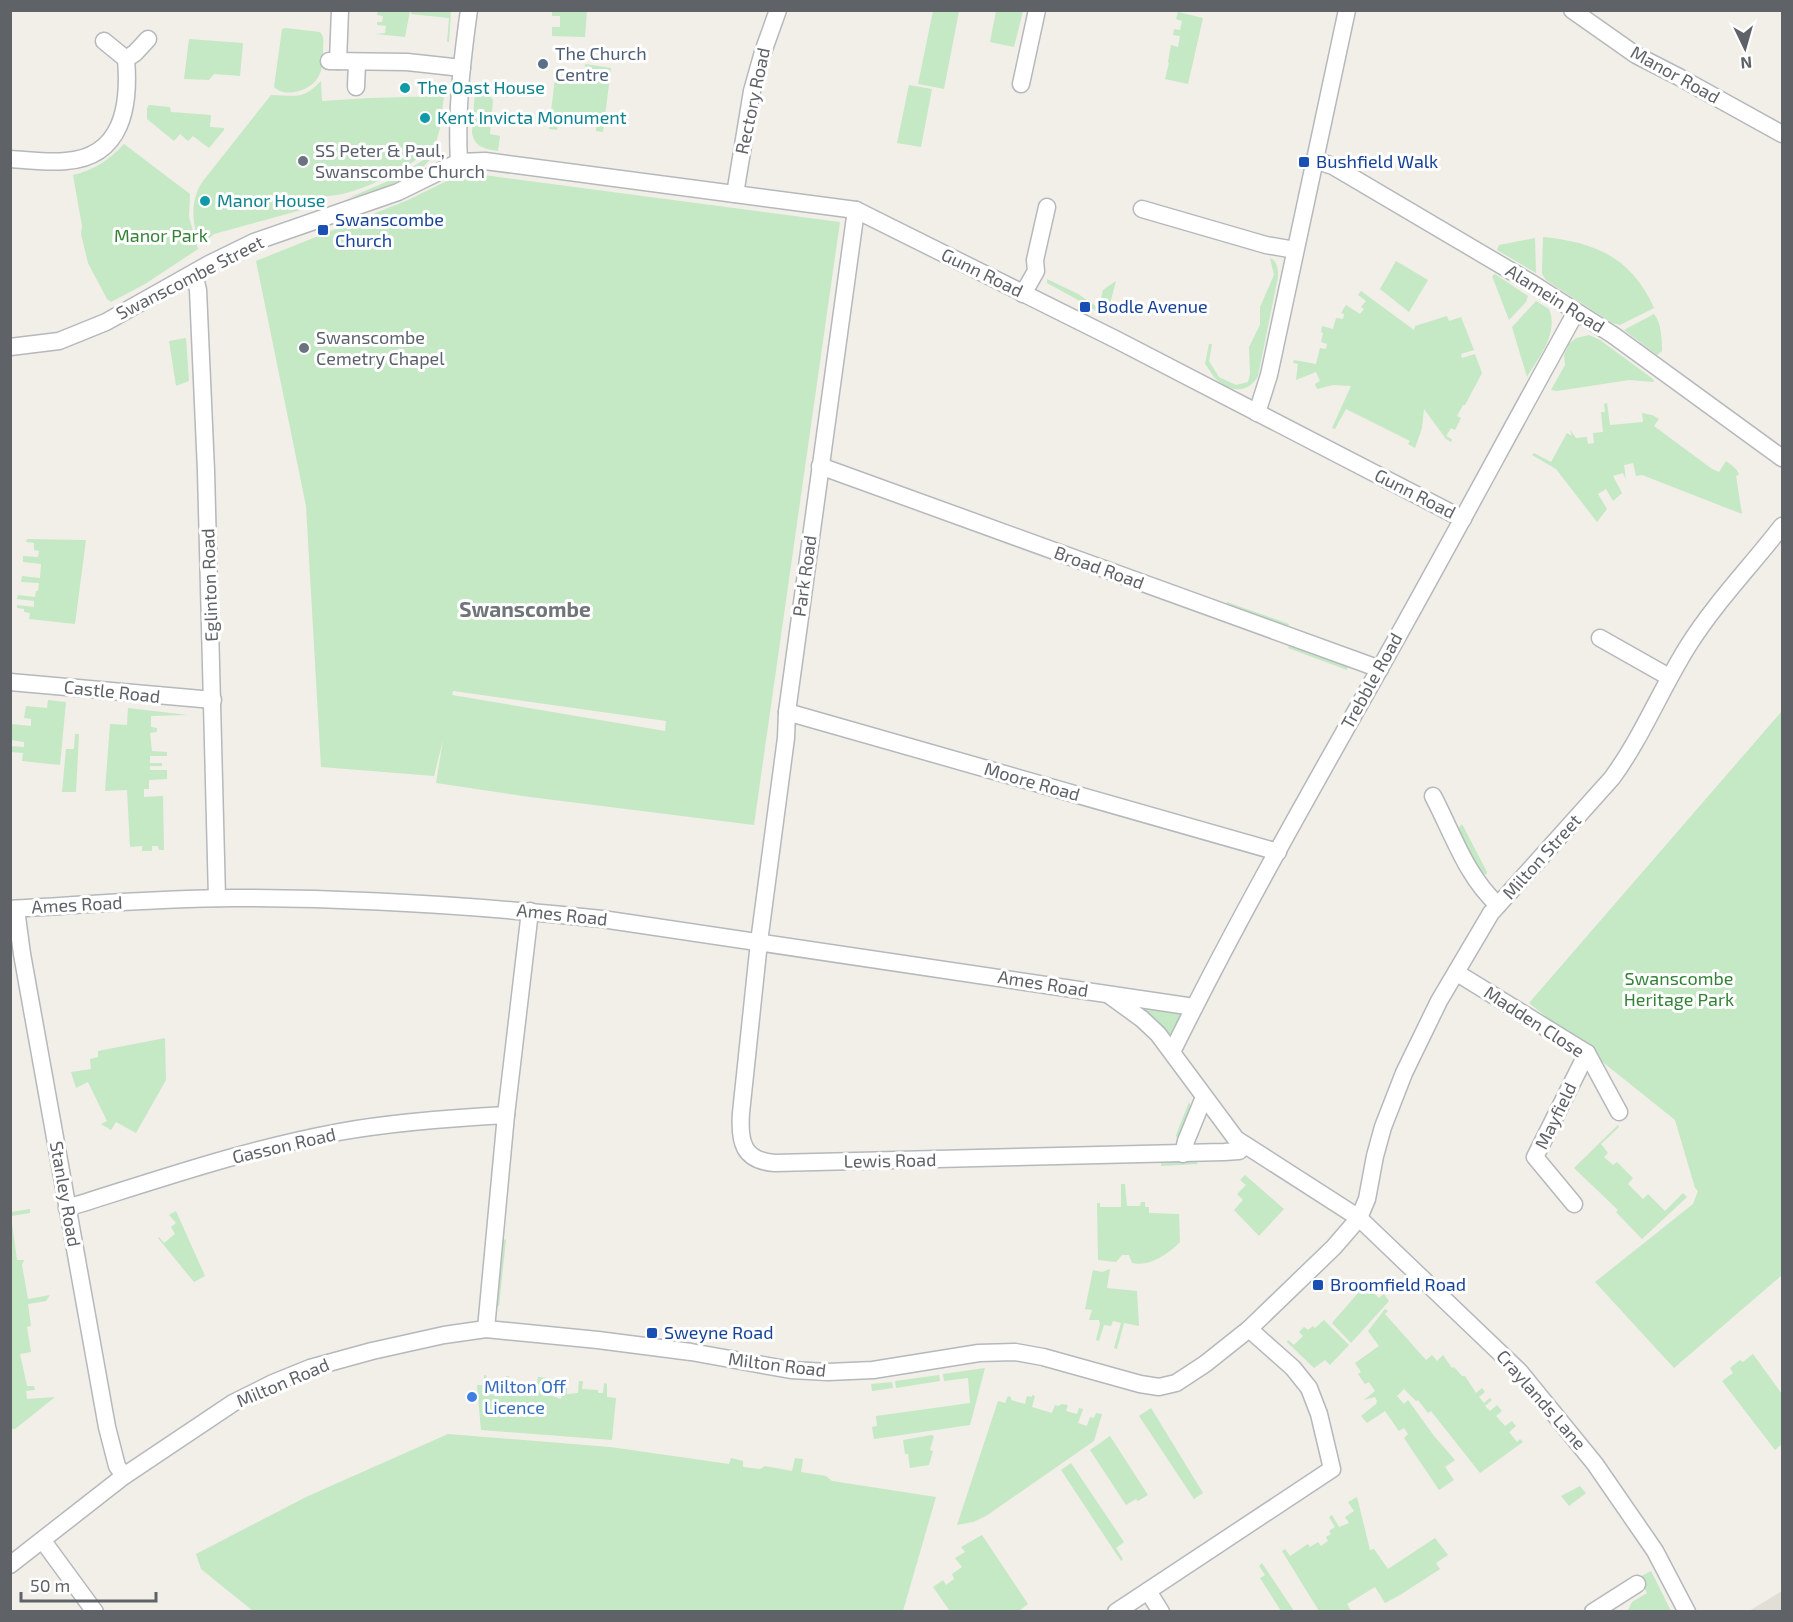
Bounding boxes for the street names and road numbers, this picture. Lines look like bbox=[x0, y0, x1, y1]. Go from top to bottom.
street label: Manor Road bbox=[1627, 41, 1724, 108]
street label: Rectory Road bbox=[730, 45, 774, 156]
street label: Swanscombe Street bbox=[112, 230, 267, 324]
street label: Gunn Road bbox=[938, 243, 1027, 301]
street label: Alamein Road bbox=[1502, 259, 1609, 337]
street label: Gunn Road bbox=[1371, 463, 1460, 523]
street label: Eglinton Road bbox=[196, 528, 222, 642]
street label: Park Road bbox=[787, 534, 821, 618]
street label: Broad Road bbox=[1051, 541, 1147, 593]
street label: Trebble Road bbox=[1336, 629, 1407, 732]
street label: Castle Road bbox=[63, 675, 161, 707]
street label: Moore Road bbox=[982, 757, 1083, 805]
street label: Milton Street bbox=[1497, 809, 1585, 903]
street label: Ames Road bbox=[31, 891, 123, 917]
street label: Ames Road bbox=[516, 898, 609, 930]
street label: Ames Road bbox=[996, 965, 1090, 1001]
street label: Madden Close bbox=[1480, 981, 1589, 1062]
street label: Mayfield bbox=[1530, 1079, 1581, 1152]
street label: Gasson Road bbox=[230, 1122, 338, 1168]
street label: Stanley Road bbox=[46, 1139, 86, 1248]
street label: Lewis Road bbox=[843, 1148, 937, 1172]
street label: Craylands Lane bbox=[1492, 1345, 1591, 1454]
street label: Milton Road bbox=[727, 1347, 827, 1381]
street label: Milton Road bbox=[233, 1353, 332, 1411]

